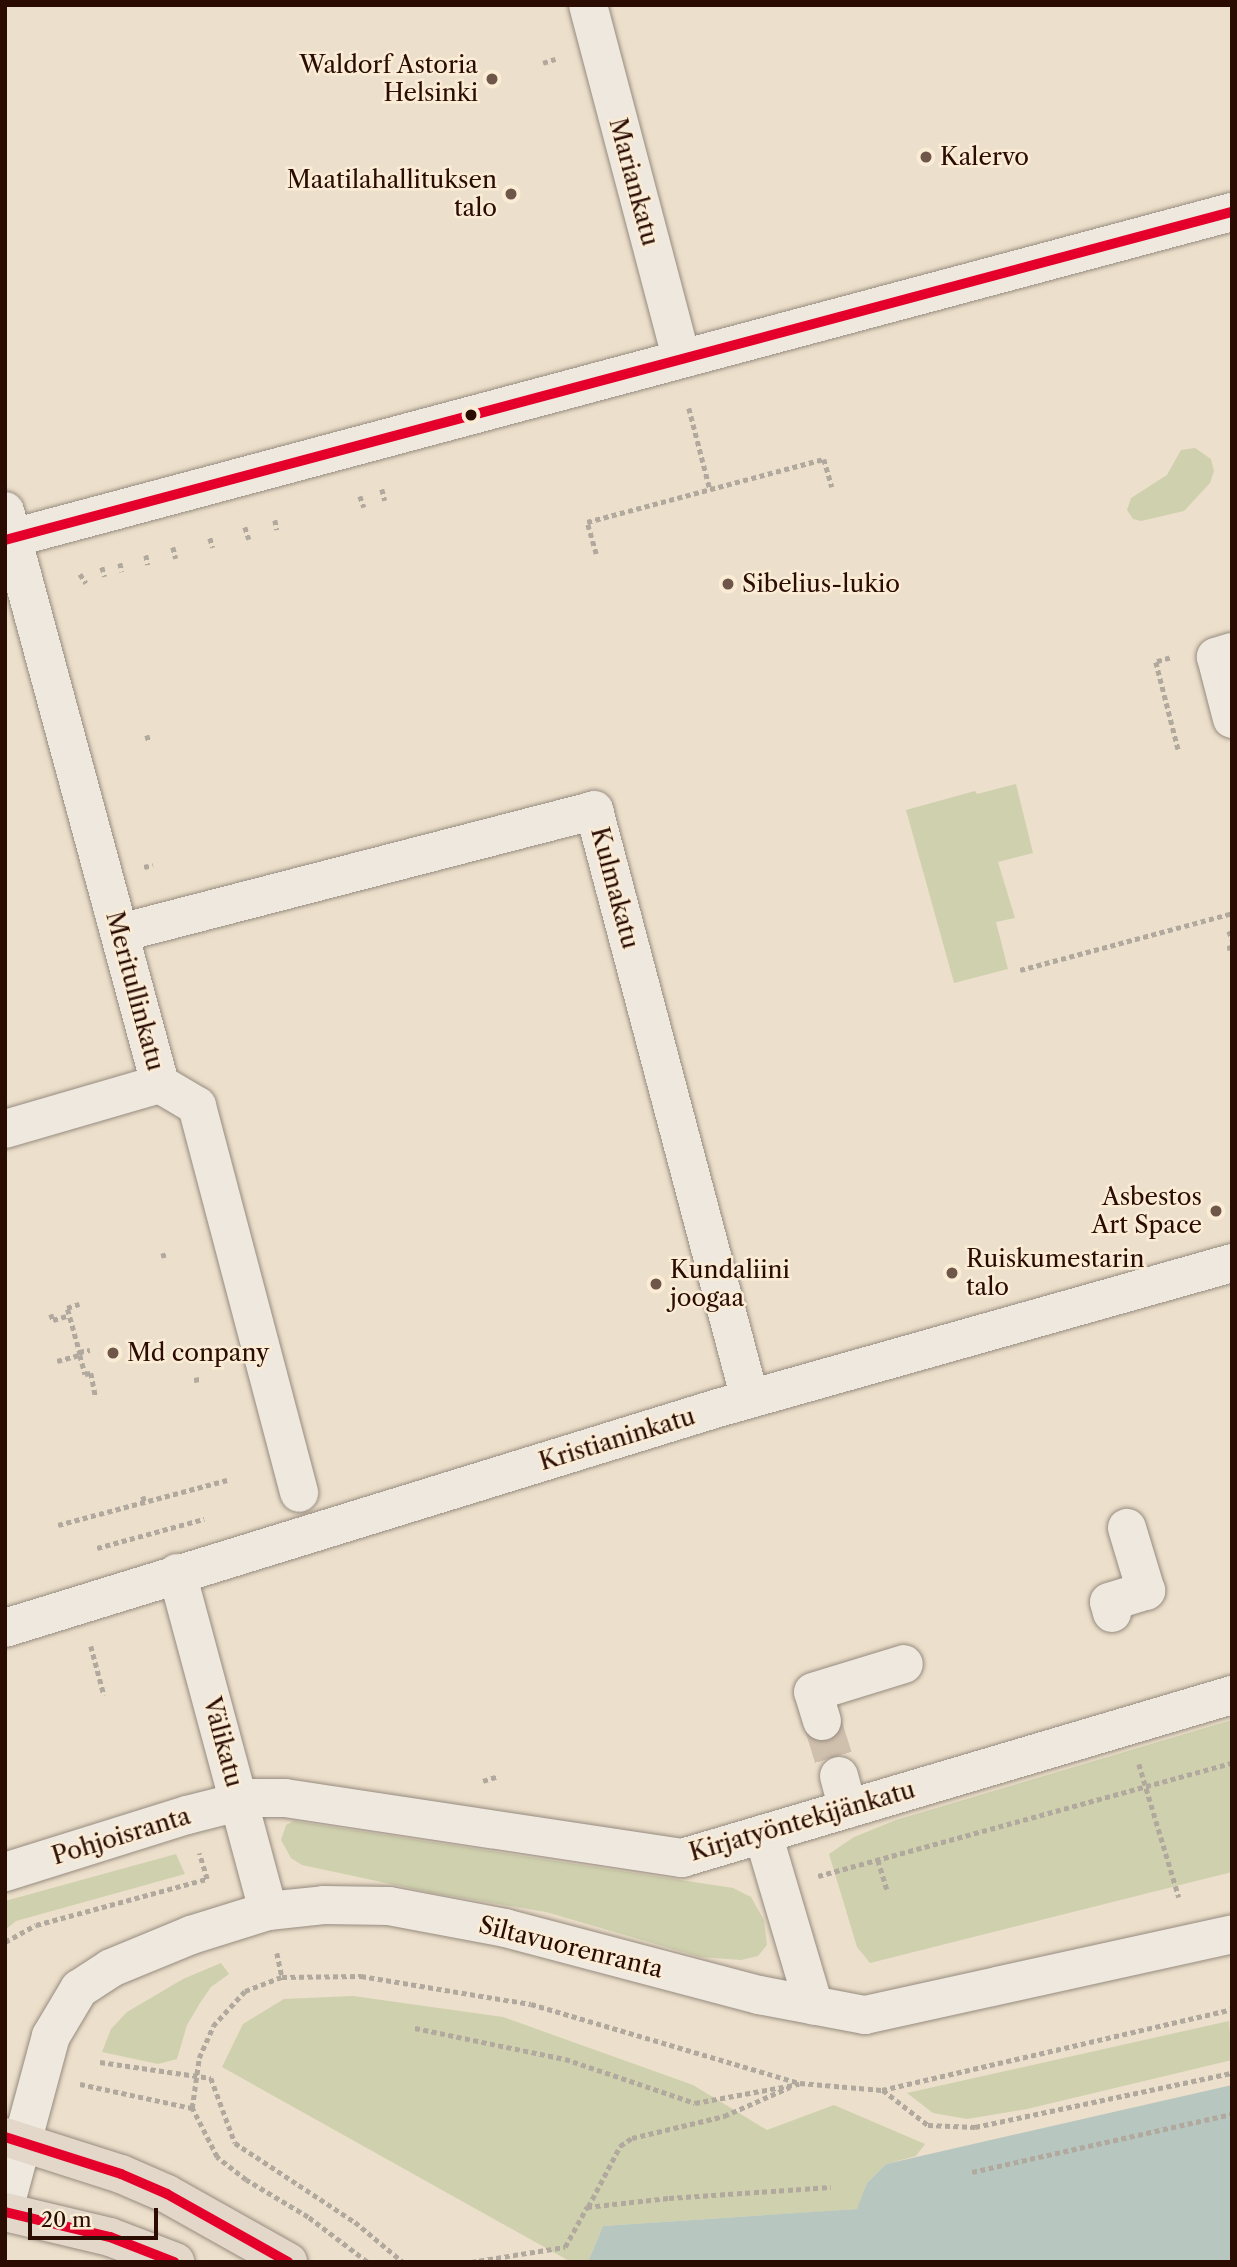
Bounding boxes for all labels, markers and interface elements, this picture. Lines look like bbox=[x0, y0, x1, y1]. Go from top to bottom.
place label: Waldorf Astoria Helsinki bbox=[298, 51, 478, 107]
marker: Waldorf Astoria Helsinki bbox=[484, 71, 500, 87]
street label: Mariankatu bbox=[603, 115, 665, 249]
place label: Kalervo bbox=[940, 143, 1029, 171]
marker: Kalervo bbox=[918, 149, 934, 165]
place label: Maatilahallituksen talo bbox=[287, 166, 497, 222]
marker: Maatilahallituksen talo bbox=[503, 186, 519, 202]
unlabelled marker bbox=[464, 408, 478, 422]
place label: Sibelius-lukio bbox=[742, 570, 900, 598]
marker: Sibelius-lukio bbox=[720, 576, 736, 592]
street label: Kulmakatu bbox=[585, 824, 645, 952]
street label: Meritullinkatu bbox=[100, 908, 170, 1074]
place label: Asbestos Art Space bbox=[1091, 1183, 1202, 1239]
marker: Asbestos Art Space bbox=[1208, 1203, 1224, 1219]
place label: Ruiskumestarin talo bbox=[966, 1245, 1144, 1301]
place label: Kundaliini joogaa bbox=[670, 1256, 790, 1312]
marker: Ruiskumestarin talo bbox=[944, 1265, 960, 1281]
marker: Kundaliini joogaa bbox=[648, 1276, 664, 1292]
place label: Md conpany bbox=[127, 1339, 269, 1367]
marker: Md conpany bbox=[105, 1345, 121, 1361]
street label: Kristianinkatu bbox=[536, 1402, 698, 1476]
street label: Välikatu bbox=[197, 1694, 249, 1790]
street label: Kirjatyöntekijänkatu bbox=[686, 1775, 918, 1867]
street label: Pohjoisranta bbox=[48, 1801, 194, 1871]
street label: Siltavuorenranta bbox=[476, 1910, 666, 1984]
scale bar bbox=[32, 2194, 161, 2238]
text: 20 m bbox=[41, 2207, 92, 2232]

